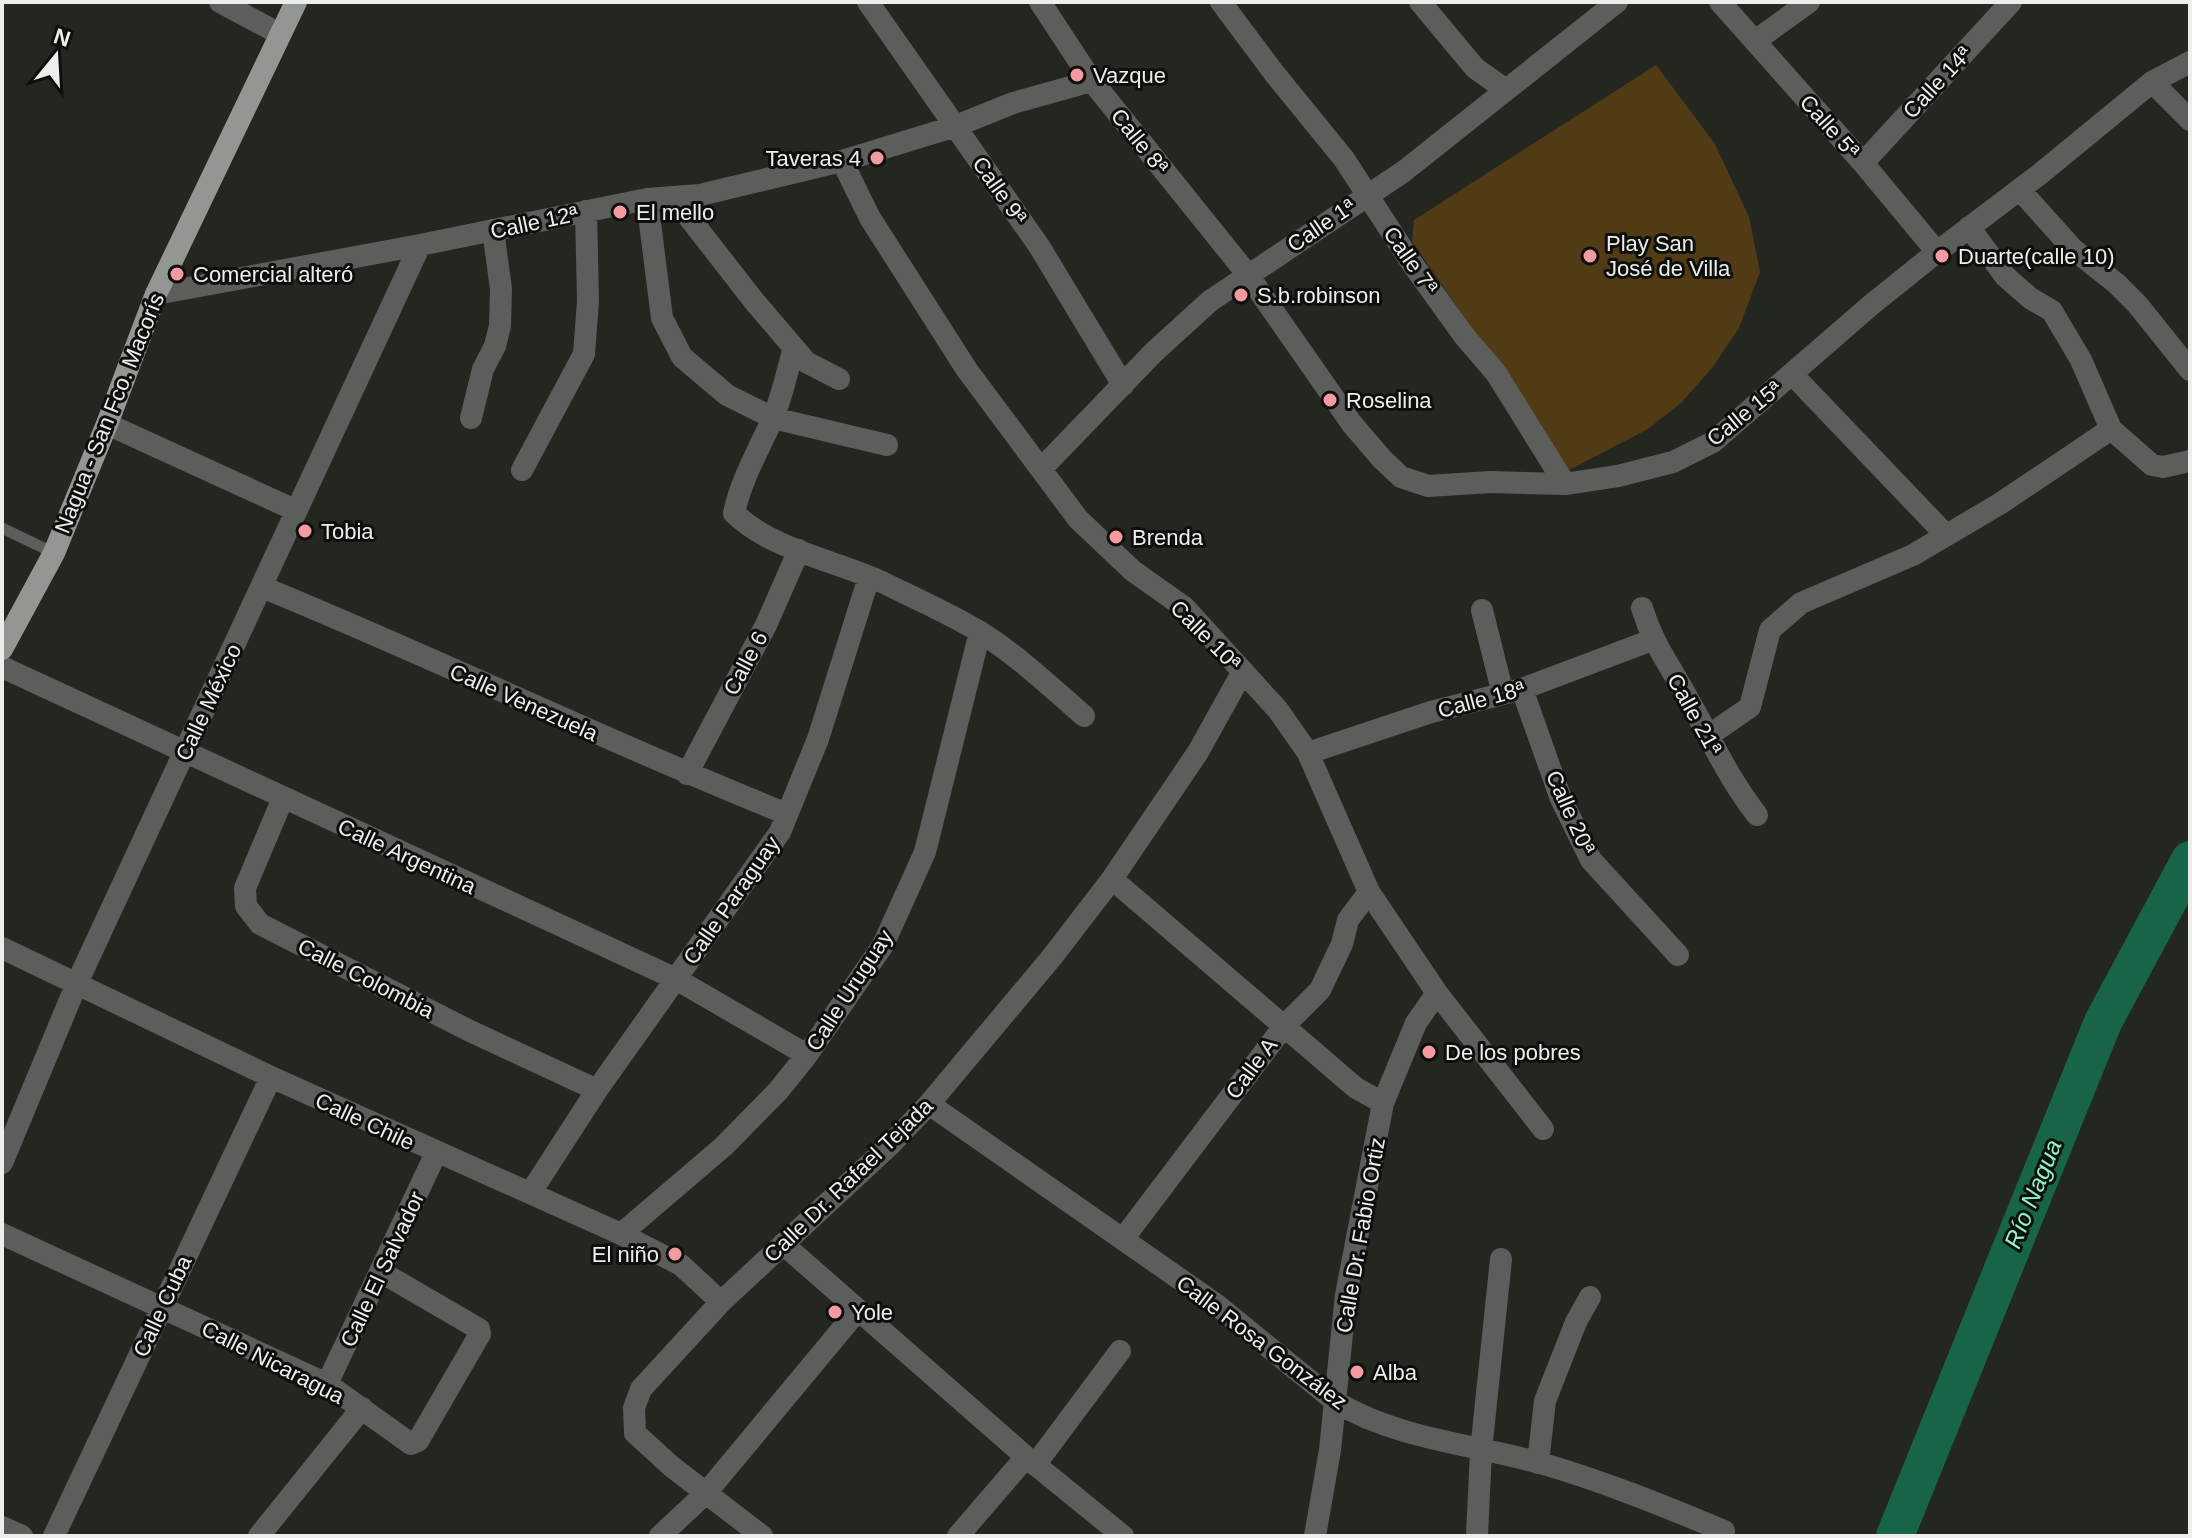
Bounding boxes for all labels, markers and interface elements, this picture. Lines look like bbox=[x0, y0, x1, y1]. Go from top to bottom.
north arrow bbox=[16, 16, 96, 96]
text: N bbox=[51, 23, 73, 52]
street label: Calle 14ª bbox=[1898, 41, 1977, 123]
place label: Vazque bbox=[1093, 63, 1166, 88]
marker: Vazque bbox=[1068, 66, 1086, 84]
street label: Calle 5ª bbox=[1795, 89, 1865, 164]
street label: Calle 8ª bbox=[1106, 104, 1174, 180]
place label: Taveras 4 bbox=[766, 146, 861, 171]
marker: Taveras 4 bbox=[868, 149, 886, 167]
street label: Calle 9ª bbox=[967, 152, 1032, 230]
street label: Calle 1ª bbox=[1283, 193, 1361, 257]
place label: El mello bbox=[636, 200, 714, 225]
street label: Calle 12ª bbox=[488, 201, 581, 244]
marker: El mello bbox=[611, 203, 629, 221]
street label: Calle 7ª bbox=[1378, 222, 1443, 300]
place label: Play San José de Villa bbox=[1606, 231, 1731, 281]
place label: Duarte(calle 10) bbox=[1958, 244, 2115, 269]
marker: Play San José de Villa bbox=[1581, 247, 1599, 265]
marker: Duarte(calle 10) bbox=[1933, 247, 1951, 265]
place label: Comercial alteró bbox=[193, 262, 353, 287]
marker: Comercial alteró bbox=[168, 265, 186, 283]
place label: S.b.robinson bbox=[1257, 283, 1381, 308]
marker: S.b.robinson bbox=[1232, 286, 1250, 304]
street label: Nagua - San Fco. Macorís bbox=[50, 289, 169, 537]
street label: Calle 15ª bbox=[1702, 375, 1787, 451]
place label: Roselina bbox=[1346, 388, 1432, 413]
marker: Roselina bbox=[1321, 391, 1339, 409]
place label: Tobia bbox=[321, 519, 374, 544]
marker: Tobia bbox=[296, 522, 314, 540]
place label: Brenda bbox=[1132, 525, 1204, 550]
marker: Brenda bbox=[1107, 528, 1125, 546]
street label: Calle 10ª bbox=[1165, 595, 1247, 676]
street label: Calle 6 bbox=[718, 627, 773, 699]
street label: Calle México bbox=[171, 640, 246, 765]
street label: Calle Venezuela bbox=[446, 659, 602, 747]
street label: Calle 21ª bbox=[1662, 669, 1727, 760]
street label: Calle 18ª bbox=[1435, 676, 1528, 723]
street label: Calle 20ª bbox=[1541, 767, 1600, 859]
street label: Calle Argentina bbox=[334, 814, 480, 900]
street label: Calle Paraguay bbox=[678, 832, 785, 969]
street label: Calle Uruguay bbox=[801, 925, 898, 1056]
street label: Calle Colombia bbox=[294, 933, 439, 1024]
street label: Calle A bbox=[1220, 1033, 1283, 1104]
place label: De los pobres bbox=[1445, 1040, 1581, 1065]
marker: De los pobres bbox=[1420, 1043, 1438, 1061]
street label: Calle Chile bbox=[311, 1088, 418, 1155]
street label: Calle Dr. Rafael Tejada bbox=[759, 1093, 938, 1267]
street label: Calle Dr. Fabio Ortiz bbox=[1331, 1135, 1390, 1335]
water label: Río Nagua bbox=[1999, 1136, 2067, 1252]
street label: Calle El Salvador bbox=[335, 1187, 429, 1351]
place label: El niño bbox=[592, 1242, 659, 1267]
marker: El niño bbox=[666, 1245, 684, 1263]
street label: Calle Cuba bbox=[128, 1251, 197, 1361]
street label: Calle Rosa González bbox=[1172, 1270, 1352, 1415]
place label: Yole bbox=[851, 1300, 893, 1325]
marker: Yole bbox=[826, 1303, 844, 1321]
street label: Calle Nicaragua bbox=[197, 1316, 349, 1409]
place label: Alba bbox=[1373, 1360, 1418, 1385]
marker: Alba bbox=[1348, 1363, 1366, 1381]

